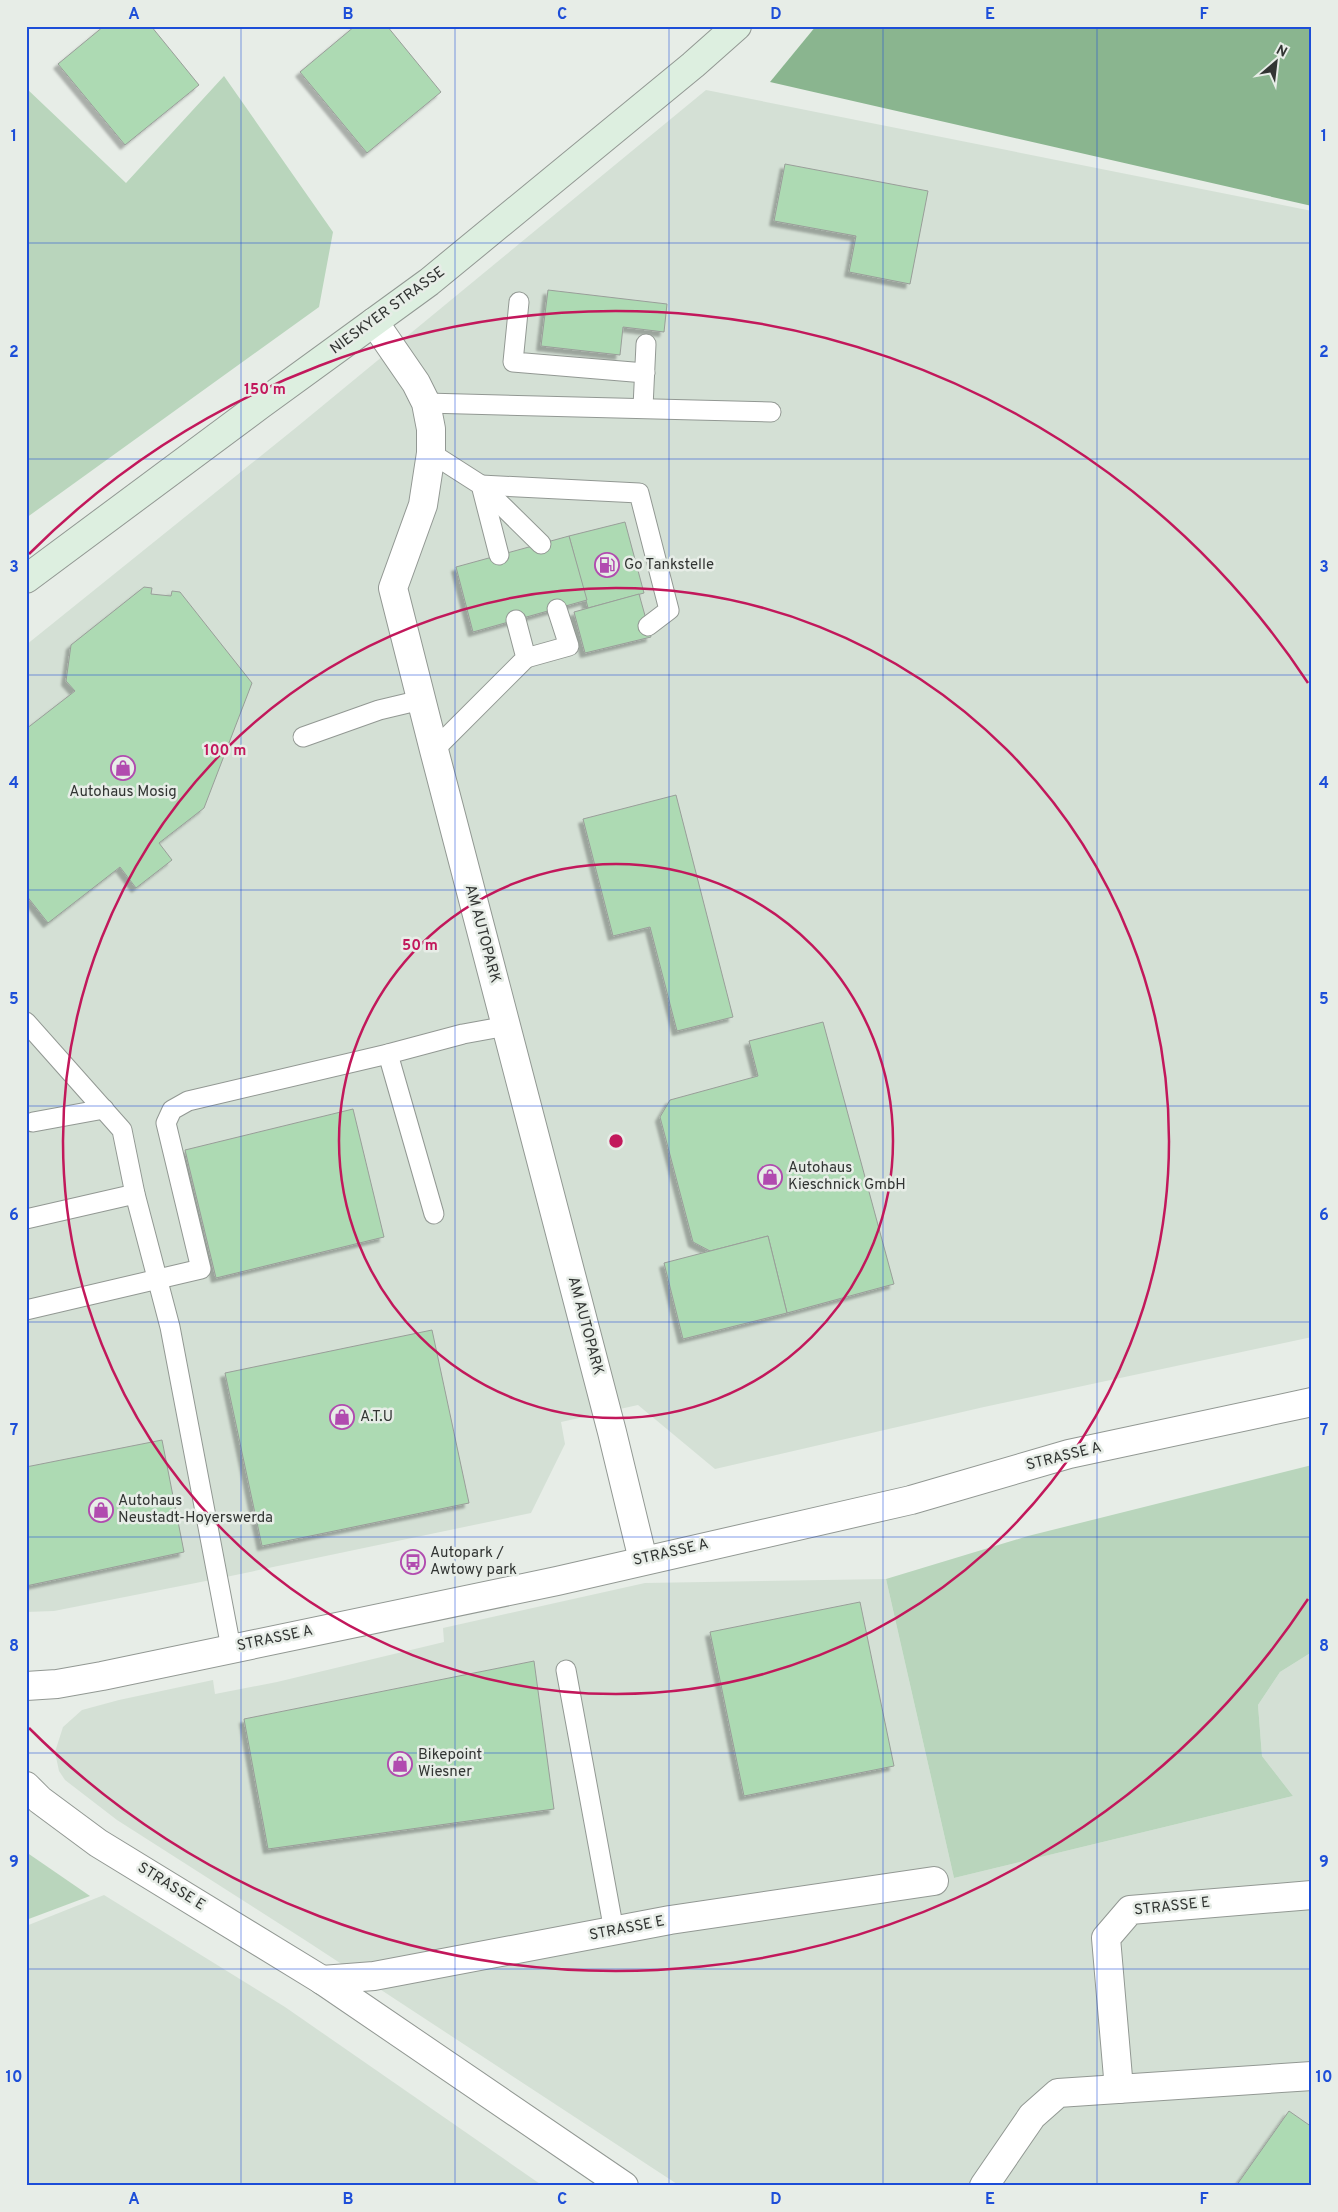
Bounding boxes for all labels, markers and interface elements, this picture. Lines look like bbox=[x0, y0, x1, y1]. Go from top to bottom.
text: A bbox=[128, 5, 140, 25]
text: B bbox=[342, 5, 354, 25]
text: C bbox=[557, 5, 567, 25]
text: D bbox=[770, 5, 782, 25]
text: E bbox=[985, 5, 995, 25]
text: F bbox=[1199, 5, 1209, 25]
north arrow bbox=[1250, 38, 1300, 88]
text: N bbox=[1273, 42, 1290, 62]
text: 1 bbox=[11, 127, 17, 147]
text: 1 bbox=[1321, 127, 1327, 147]
street label: NIESKYER STRASSE bbox=[327, 263, 449, 359]
text: 2 bbox=[9, 343, 19, 363]
text: 2 bbox=[1319, 343, 1329, 363]
text: 150 m bbox=[244, 381, 286, 400]
fuel station icon: Go Tankstelle bbox=[594, 552, 620, 578]
place label: Go Tankstelle bbox=[624, 556, 714, 575]
text: 3 bbox=[9, 558, 19, 578]
text: 3 bbox=[1319, 558, 1329, 578]
text: 100 m bbox=[204, 742, 246, 761]
shop icon: Autohaus Mosig bbox=[110, 755, 136, 781]
text: 4 bbox=[9, 774, 19, 794]
text: 4 bbox=[1319, 774, 1329, 794]
place label: Autohaus Mosig bbox=[69, 783, 177, 802]
street label: AM AUTOPARK bbox=[460, 883, 504, 986]
text: 50 m bbox=[402, 937, 438, 956]
text: 5 bbox=[9, 990, 19, 1010]
text: 5 bbox=[1319, 990, 1329, 1010]
centre of rings bbox=[607, 1132, 625, 1150]
place label: Autohaus Kieschnick GmbH bbox=[788, 1159, 906, 1195]
shop icon: Autohaus Kieschnick GmbH bbox=[757, 1164, 783, 1190]
text: 6 bbox=[9, 1206, 19, 1226]
text: 6 bbox=[1319, 1206, 1329, 1226]
street label: AM AUTOPARK bbox=[563, 1275, 607, 1378]
shop icon: A.T.U bbox=[329, 1404, 355, 1430]
place label: A.T.U bbox=[360, 1408, 393, 1427]
text: 7 bbox=[10, 1421, 18, 1441]
text: 7 bbox=[1320, 1421, 1328, 1441]
street label: STRASSE A bbox=[1024, 1438, 1104, 1476]
place label: Autohaus Neustadt-Hoyerswerda bbox=[118, 1492, 273, 1528]
shop icon: Autohaus Neustadt-Hoyerswerda bbox=[88, 1497, 114, 1523]
street label: STRASSE A bbox=[631, 1535, 711, 1571]
place label: Autopark / Awtowy park bbox=[430, 1544, 517, 1580]
bus stop icon: Autopark / Awtowy park bbox=[400, 1549, 426, 1575]
street label: STRASSE A bbox=[235, 1622, 315, 1656]
text: 8 bbox=[9, 1637, 19, 1657]
text: 8 bbox=[1319, 1637, 1329, 1657]
place label: Bikepoint Wiesner bbox=[418, 1746, 482, 1782]
shop icon: Bikepoint Wiesner bbox=[387, 1751, 413, 1777]
text: 9 bbox=[9, 1853, 19, 1873]
text: 9 bbox=[1319, 1853, 1329, 1873]
street label: STRASSE E bbox=[134, 1859, 208, 1915]
street label: STRASSE E bbox=[1133, 1894, 1211, 1920]
street label: STRASSE E bbox=[588, 1912, 666, 1946]
text: 10 bbox=[6, 2068, 22, 2088]
text: 10 bbox=[1316, 2068, 1332, 2088]
text: A bbox=[128, 2190, 140, 2210]
text: B bbox=[342, 2190, 354, 2210]
text: C bbox=[557, 2190, 567, 2210]
text: D bbox=[770, 2190, 782, 2210]
text: E bbox=[985, 2190, 995, 2210]
text: F bbox=[1199, 2190, 1209, 2210]

